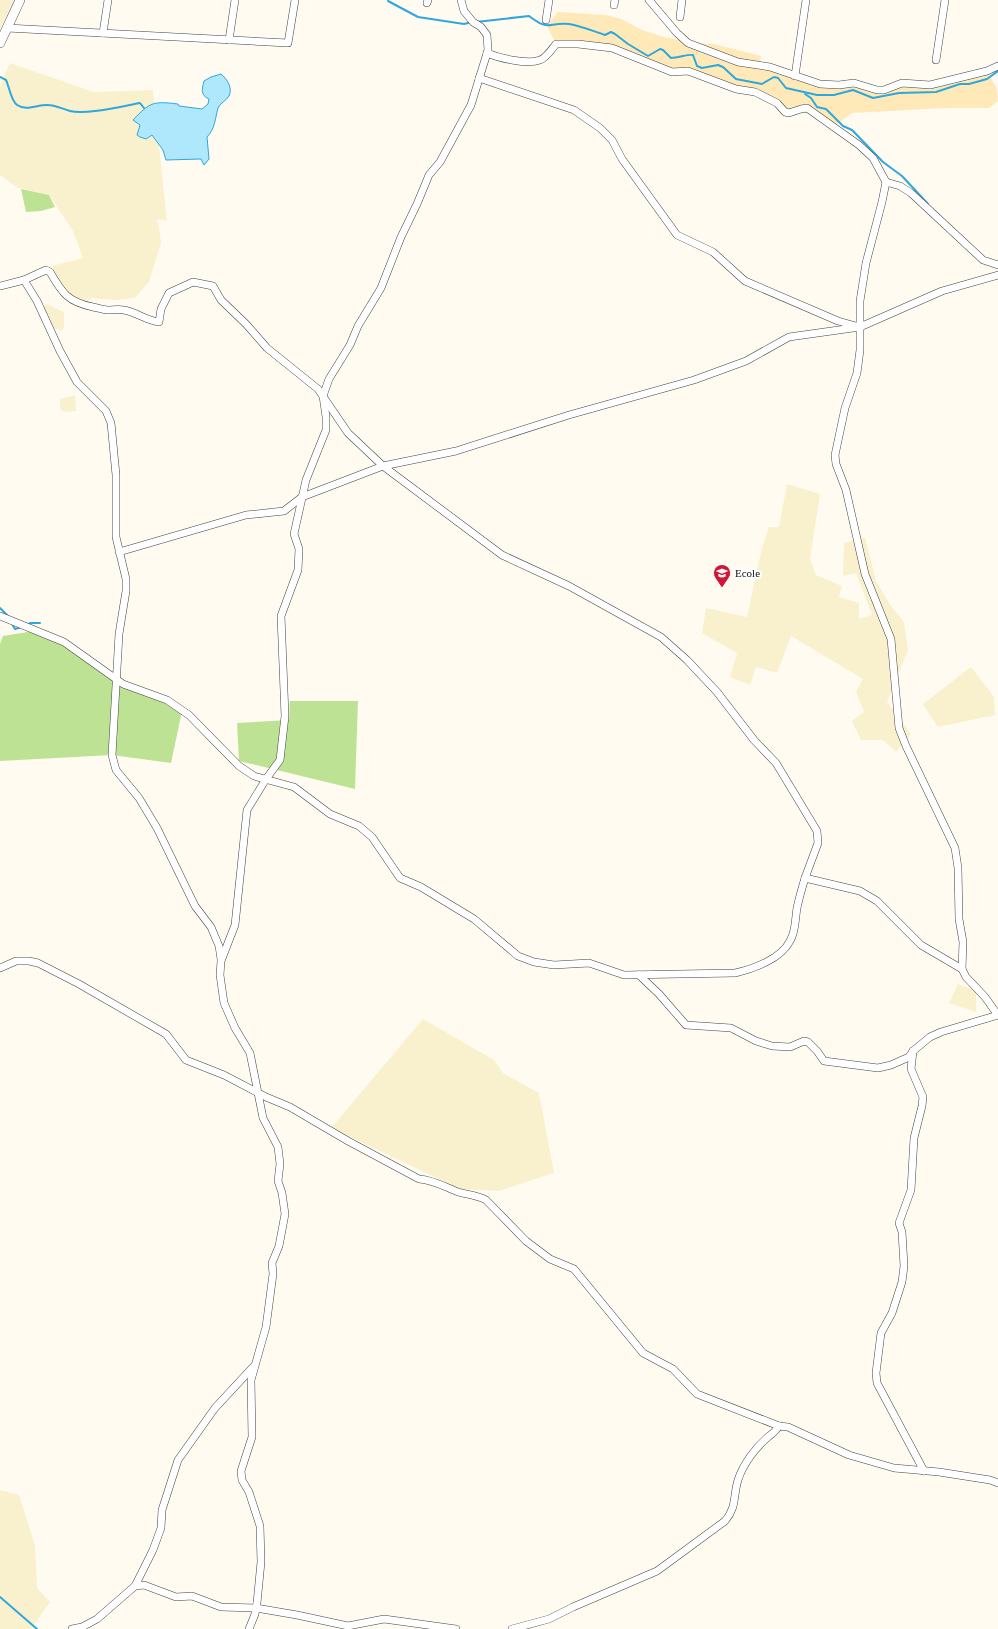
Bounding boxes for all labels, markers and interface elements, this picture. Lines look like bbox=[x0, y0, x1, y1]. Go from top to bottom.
school or university icon: Ecole bbox=[712, 563, 732, 588]
place label: Ecole bbox=[735, 567, 760, 579]

